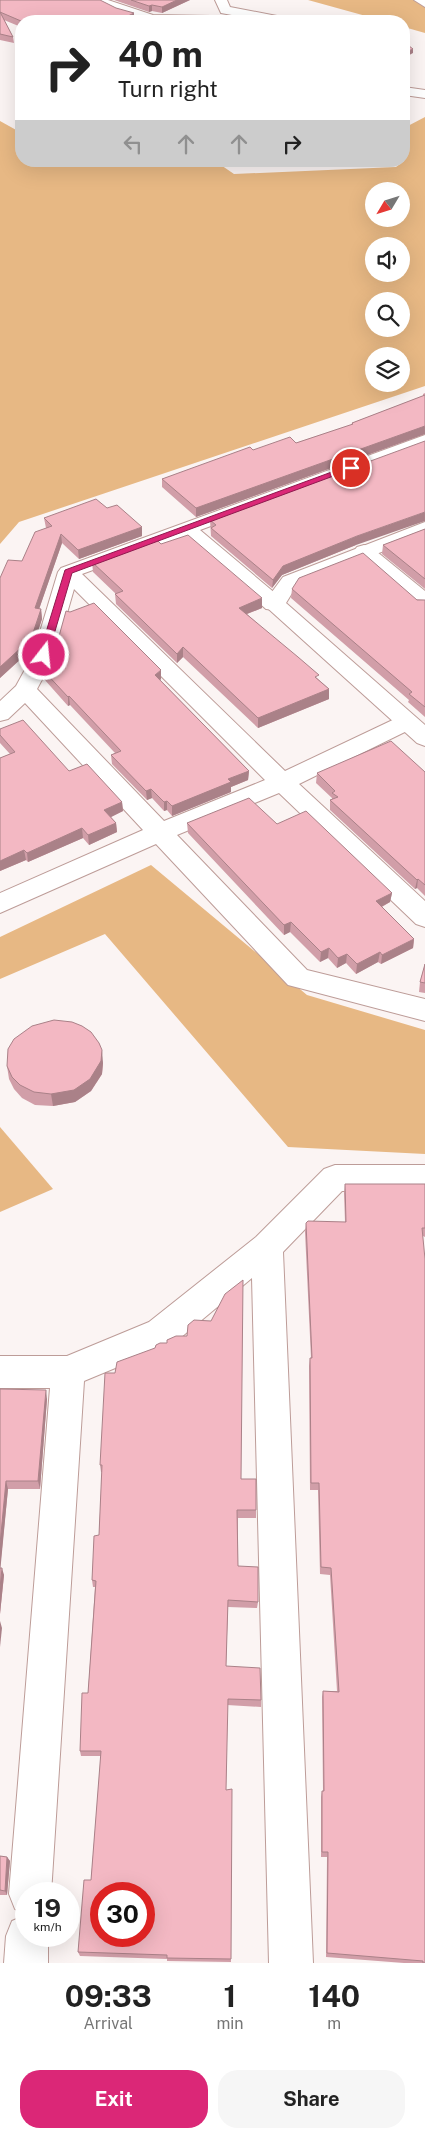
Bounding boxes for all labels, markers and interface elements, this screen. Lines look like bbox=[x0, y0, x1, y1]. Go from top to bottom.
text: 40 m bbox=[118, 34, 203, 75]
icon: right bbox=[35, 35, 100, 100]
text: Turn right bbox=[118, 76, 218, 102]
icon: left bbox=[119, 130, 147, 158]
icon: ahead bbox=[172, 130, 200, 158]
icon: ahead bbox=[225, 130, 253, 158]
icon: right bbox=[278, 130, 306, 158]
north arrow bbox=[365, 182, 410, 228]
map controls bbox=[365, 182, 410, 392]
button: sound bbox=[365, 237, 410, 282]
button: search bbox=[365, 292, 410, 337]
button: layers bbox=[365, 347, 410, 392]
pin bbox=[330, 447, 372, 489]
icon: arrive bbox=[337, 454, 365, 482]
position arrow bbox=[17, 628, 69, 680]
speed limit sign: 30 bbox=[90, 1882, 155, 1947]
text: 19 bbox=[34, 1893, 61, 1923]
text: km/h bbox=[33, 1920, 62, 1934]
text: 09:33 bbox=[65, 1978, 152, 2014]
text: 1 bbox=[224, 1978, 236, 2014]
text: 140 bbox=[308, 1978, 360, 2014]
text: Arrival bbox=[84, 2014, 133, 2033]
text: min bbox=[216, 2014, 244, 2033]
text: m bbox=[327, 2014, 341, 2033]
button: Exit bbox=[20, 2070, 208, 2128]
button: Share bbox=[218, 2070, 405, 2128]

